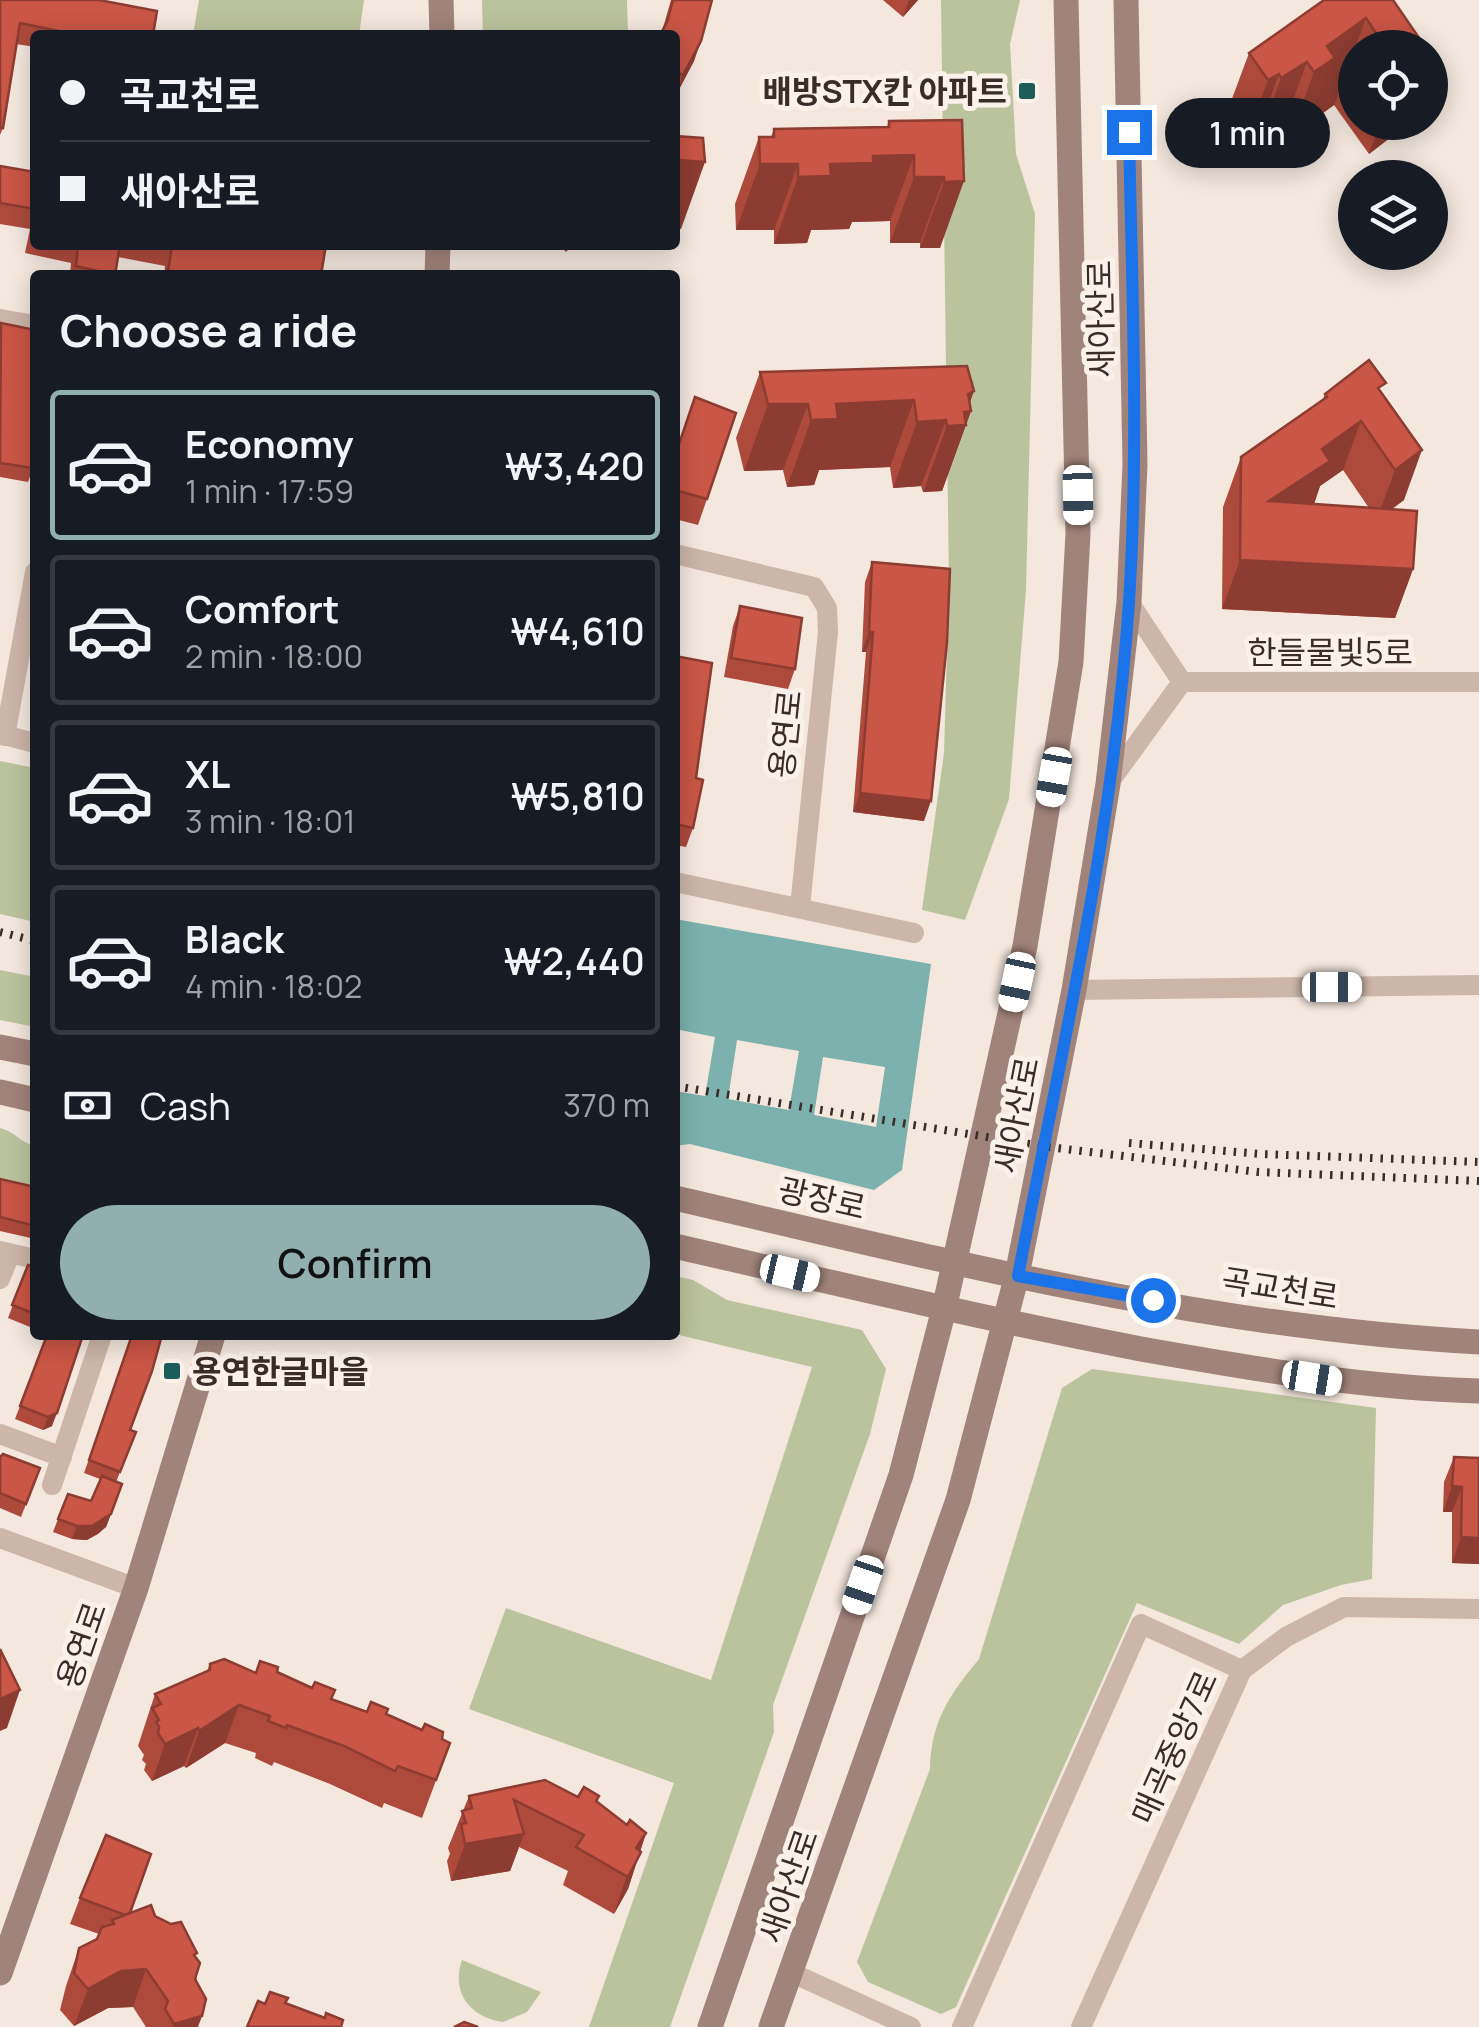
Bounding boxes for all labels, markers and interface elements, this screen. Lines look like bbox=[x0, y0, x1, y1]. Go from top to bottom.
map controls bbox=[1338, 30, 1448, 270]
button: locate bbox=[1338, 30, 1448, 140]
text: 곡교천로 bbox=[120, 68, 260, 120]
place label: 배방STX칸 아파트 bbox=[763, 69, 1007, 113]
marker: 배방STX칸 아파트 bbox=[1016, 80, 1038, 102]
callout: 1 min bbox=[1164, 97, 1329, 167]
route end bbox=[1107, 110, 1152, 155]
text: 1 min bbox=[1209, 111, 1286, 155]
button: layers bbox=[1338, 160, 1448, 270]
text: 새아산로 bbox=[120, 164, 260, 216]
street label: 새아산로 bbox=[1077, 260, 1123, 378]
text: Choose a ride bbox=[60, 299, 357, 361]
text: Economy bbox=[185, 417, 354, 469]
icon: car bbox=[65, 420, 155, 510]
text: ₩3,420 bbox=[505, 439, 645, 491]
car bbox=[1062, 465, 1094, 525]
text: 1 min · 17:59 bbox=[185, 469, 354, 513]
text: Comfort bbox=[185, 582, 339, 634]
icon: car bbox=[65, 585, 155, 675]
text: ₩4,610 bbox=[511, 604, 645, 656]
street label: 한들물빛5로 bbox=[1247, 630, 1413, 674]
text: 2 min · 18:00 bbox=[185, 634, 363, 678]
street label: 용연로 bbox=[759, 688, 811, 780]
car bbox=[1034, 745, 1074, 809]
text: XL bbox=[185, 747, 230, 799]
icon: car bbox=[65, 750, 155, 840]
text: ₩5,810 bbox=[511, 769, 645, 821]
text: 3 min · 18:01 bbox=[185, 799, 355, 843]
text: Black bbox=[185, 912, 284, 964]
icon: car bbox=[65, 915, 155, 1005]
text: ₩2,440 bbox=[504, 934, 645, 986]
car bbox=[996, 950, 1038, 1014]
text: 4 min · 18:02 bbox=[185, 964, 362, 1008]
car bbox=[1302, 972, 1362, 1002]
street label: 새아산로 bbox=[983, 1053, 1049, 1177]
icon: cash bbox=[60, 1078, 115, 1133]
text: Cash bbox=[140, 1079, 231, 1131]
text: 370 m bbox=[563, 1083, 650, 1127]
street label: 광장로 bbox=[774, 1167, 870, 1229]
button: Confirm bbox=[60, 1205, 650, 1320]
car bbox=[757, 1252, 823, 1294]
street label: 곡교천로 bbox=[1218, 1257, 1342, 1319]
route start bbox=[1131, 1278, 1176, 1323]
place label: 용연한글마을 bbox=[192, 1349, 369, 1393]
car bbox=[1280, 1358, 1344, 1398]
marker: 용연한글마을 bbox=[161, 1360, 183, 1382]
car bbox=[839, 1552, 887, 1618]
street label: 용연로 bbox=[46, 1596, 116, 1694]
street label: 매곡중앙7로 bbox=[1121, 1663, 1227, 1831]
street label: 새아산로 bbox=[748, 1823, 828, 1949]

